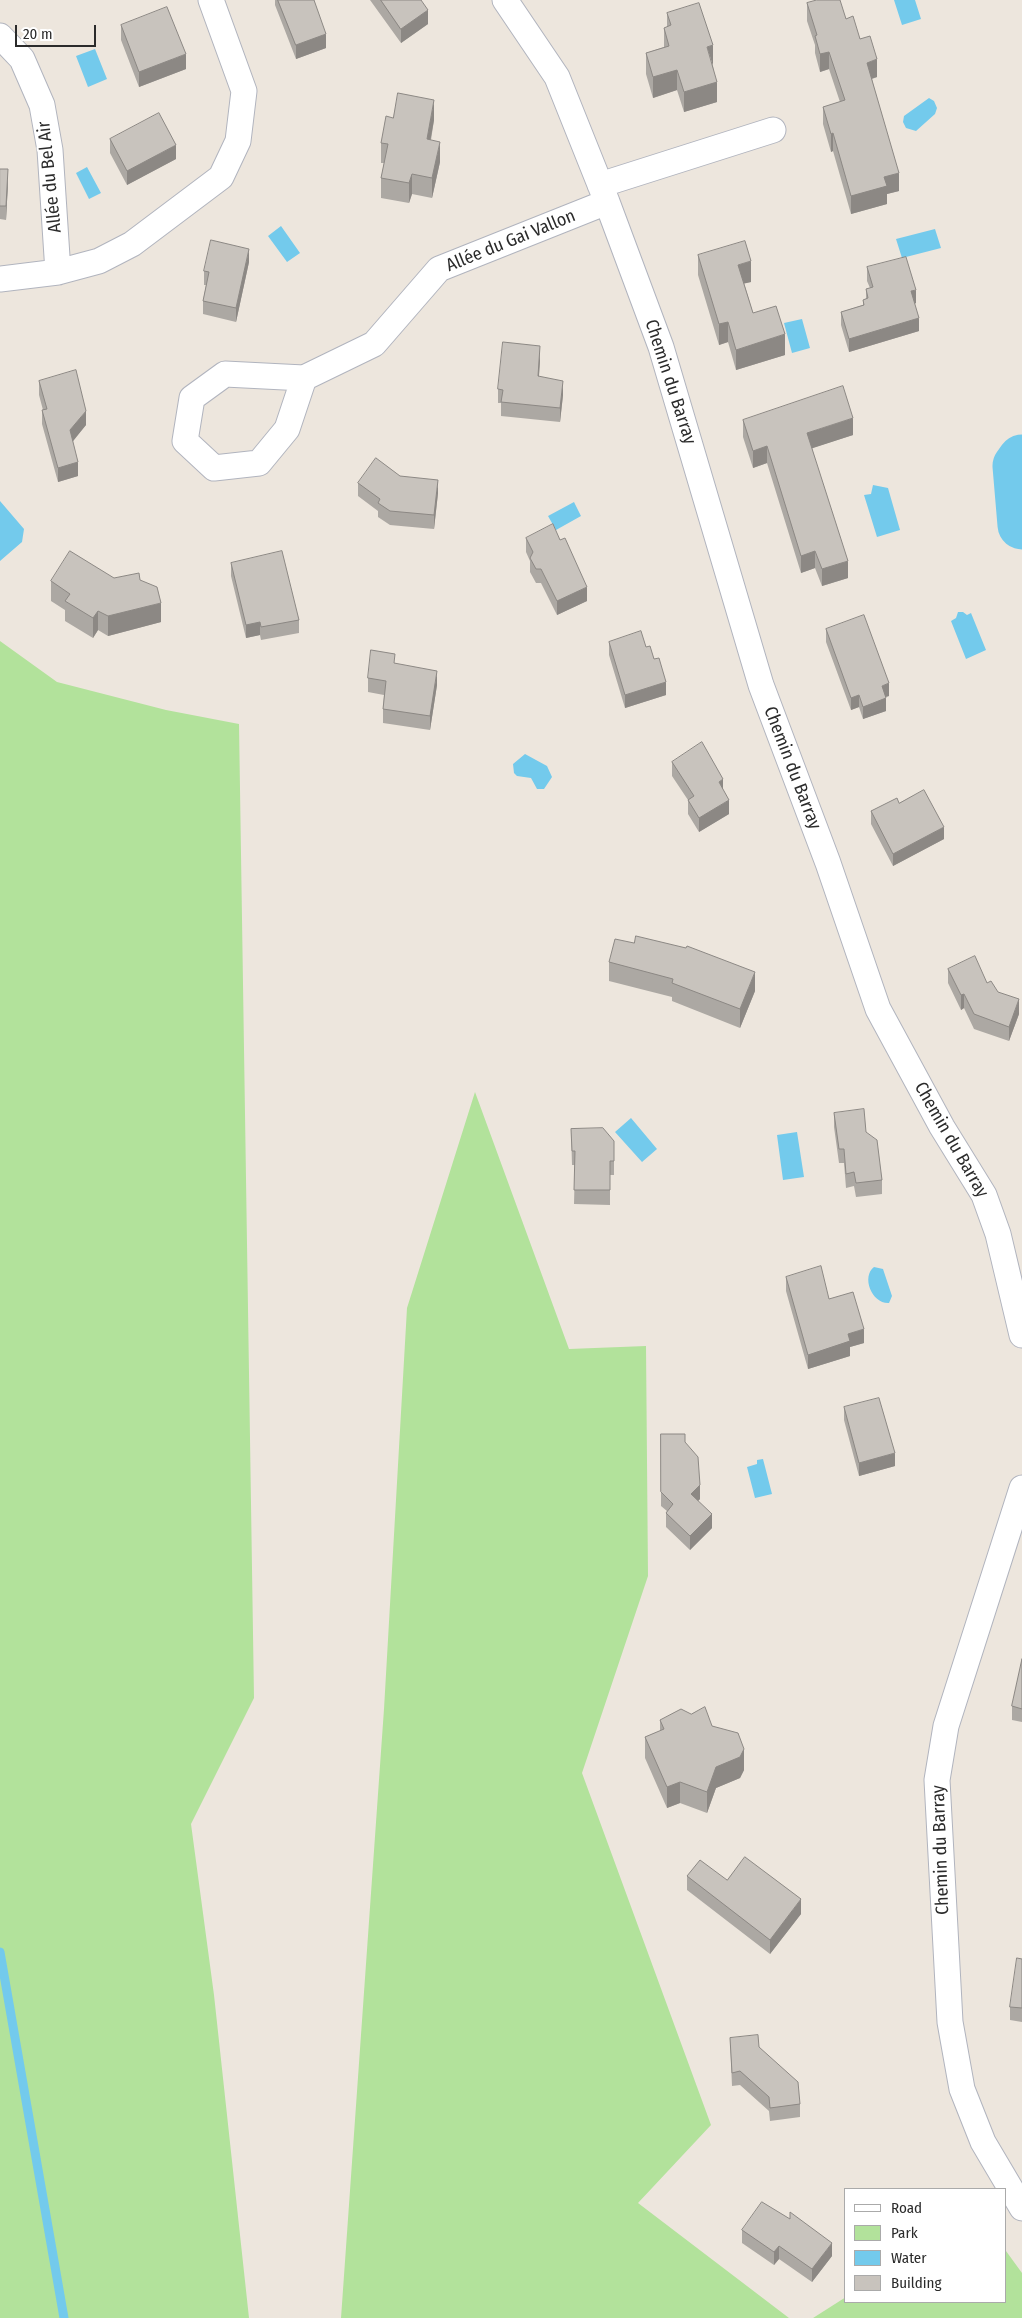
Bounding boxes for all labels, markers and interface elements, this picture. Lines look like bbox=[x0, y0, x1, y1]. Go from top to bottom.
scale bar bbox=[18, 15, 99, 47]
text: 20 m bbox=[23, 25, 53, 43]
street label: Allée du Bel Air bbox=[33, 120, 67, 234]
street label: Allée du Gai Vallon bbox=[443, 205, 579, 277]
street label: Chemin du Barray bbox=[640, 317, 700, 447]
street label: Chemin du Barray bbox=[759, 703, 825, 833]
street label: Chemin du Barray bbox=[909, 1078, 993, 1202]
street label: Chemin du Barray bbox=[928, 1785, 954, 1915]
legend bbox=[844, 2188, 1007, 2303]
text: Road bbox=[891, 2199, 922, 2217]
text: Park bbox=[891, 2224, 918, 2242]
text: Water bbox=[891, 2249, 926, 2267]
text: Building bbox=[891, 2274, 942, 2292]

